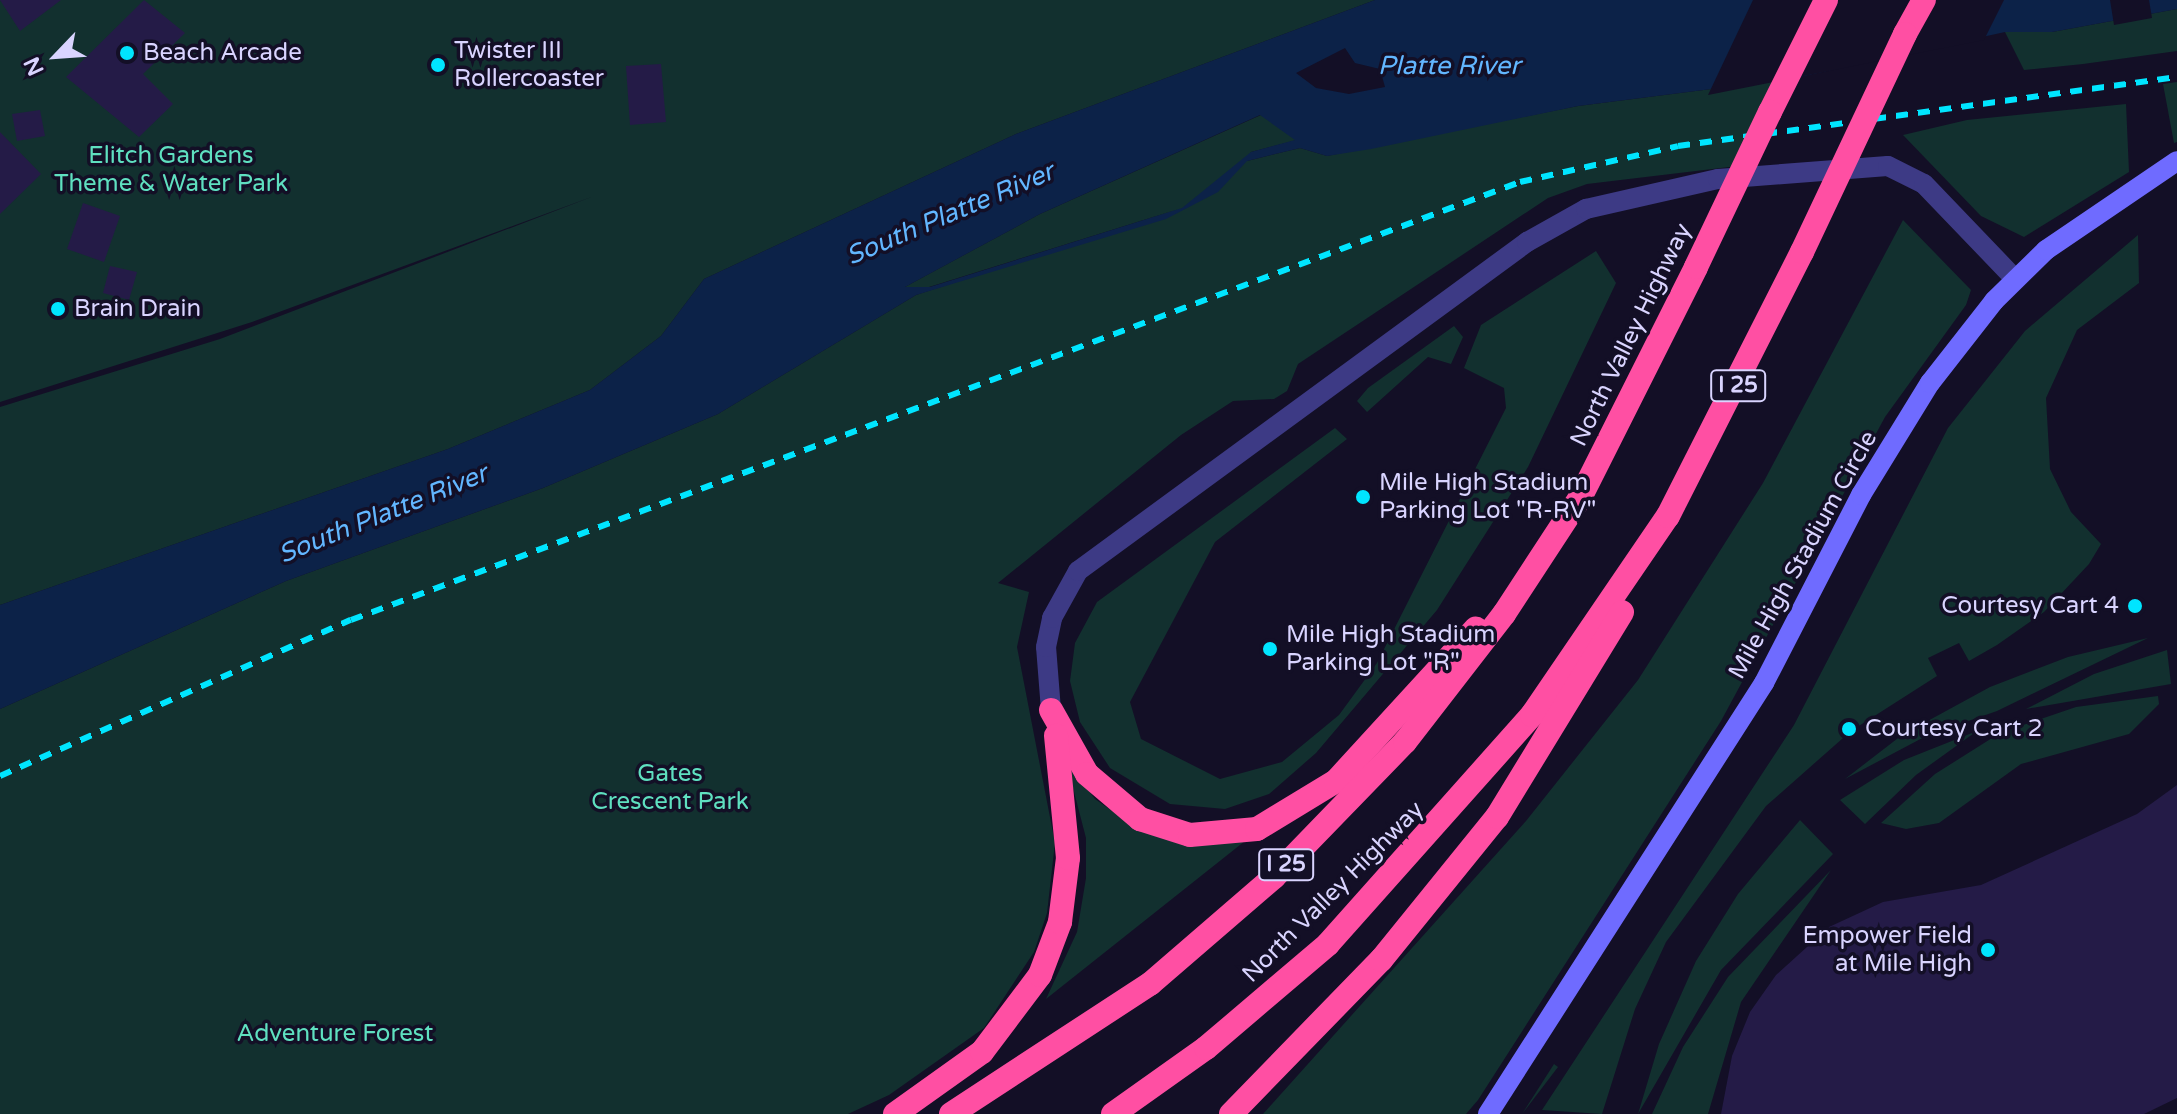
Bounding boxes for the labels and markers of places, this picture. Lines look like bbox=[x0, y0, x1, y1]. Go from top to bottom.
place label: Twister III Rollercoaster bbox=[454, 37, 604, 93]
place label: Beach Arcade bbox=[143, 39, 302, 67]
marker: Beach Arcade bbox=[118, 44, 136, 62]
marker: Twister III Rollercoaster bbox=[429, 56, 447, 74]
place label: Brain Drain bbox=[74, 295, 201, 323]
marker: Brain Drain bbox=[49, 300, 67, 318]
place label: Mile High Stadium Parking Lot "R-RV" bbox=[1379, 469, 1596, 525]
marker: Mile High Stadium Parking Lot "R-RV" bbox=[1354, 488, 1372, 506]
place label: Courtesy Cart 4 bbox=[1941, 592, 2119, 620]
marker: Courtesy Cart 4 bbox=[2126, 597, 2144, 615]
place label: Mile High Stadium Parking Lot "R" bbox=[1286, 621, 1495, 677]
marker: Mile High Stadium Parking Lot "R" bbox=[1261, 640, 1279, 658]
place label: Courtesy Cart 2 bbox=[1865, 715, 2043, 743]
marker: Courtesy Cart 2 bbox=[1840, 720, 1858, 738]
place label: Empower Field at Mile High bbox=[1802, 922, 1972, 978]
marker: Empower Field at Mile High bbox=[1979, 941, 1997, 959]

